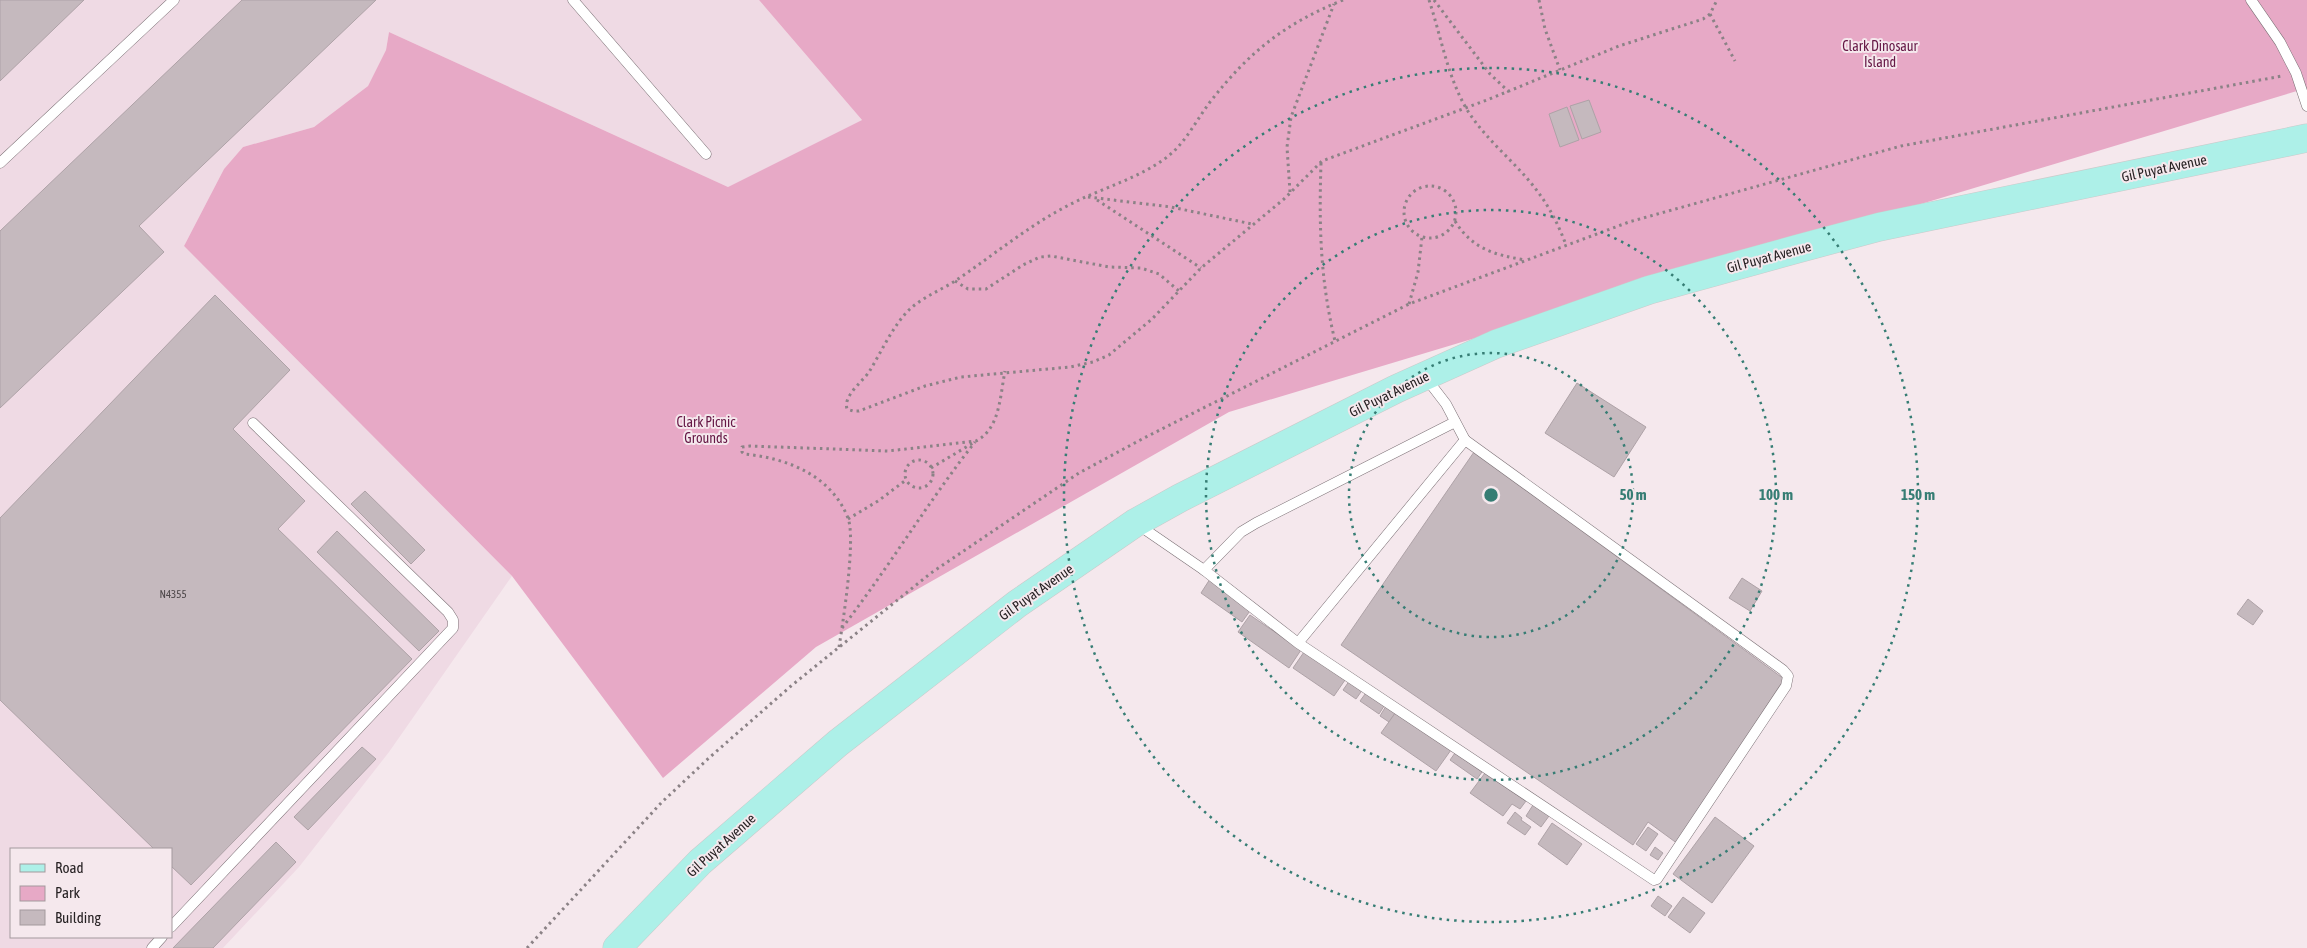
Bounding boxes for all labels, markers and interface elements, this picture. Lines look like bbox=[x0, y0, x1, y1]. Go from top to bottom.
park label: Clark Dinosaur Island bbox=[1842, 38, 1919, 70]
street label: Gil Puyat Avenue bbox=[2120, 151, 2208, 185]
street label: Gil Puyat Avenue bbox=[1725, 238, 1813, 276]
street label: Gil Puyat Avenue bbox=[1347, 368, 1431, 420]
park label: Clark Picnic Grounds bbox=[677, 414, 736, 446]
centre of rings bbox=[1482, 486, 1500, 504]
text: 50 m bbox=[1620, 486, 1647, 503]
text: 100 m bbox=[1759, 486, 1793, 503]
text: 150 m bbox=[1901, 486, 1935, 503]
street label: Gil Puyat Avenue bbox=[996, 561, 1076, 623]
house number: N4355 bbox=[159, 588, 187, 600]
street label: Gil Puyat Avenue bbox=[683, 810, 759, 880]
legend bbox=[10, 848, 172, 938]
text: Road bbox=[55, 859, 84, 876]
text: Park bbox=[55, 884, 80, 901]
text: Building bbox=[55, 909, 101, 926]

